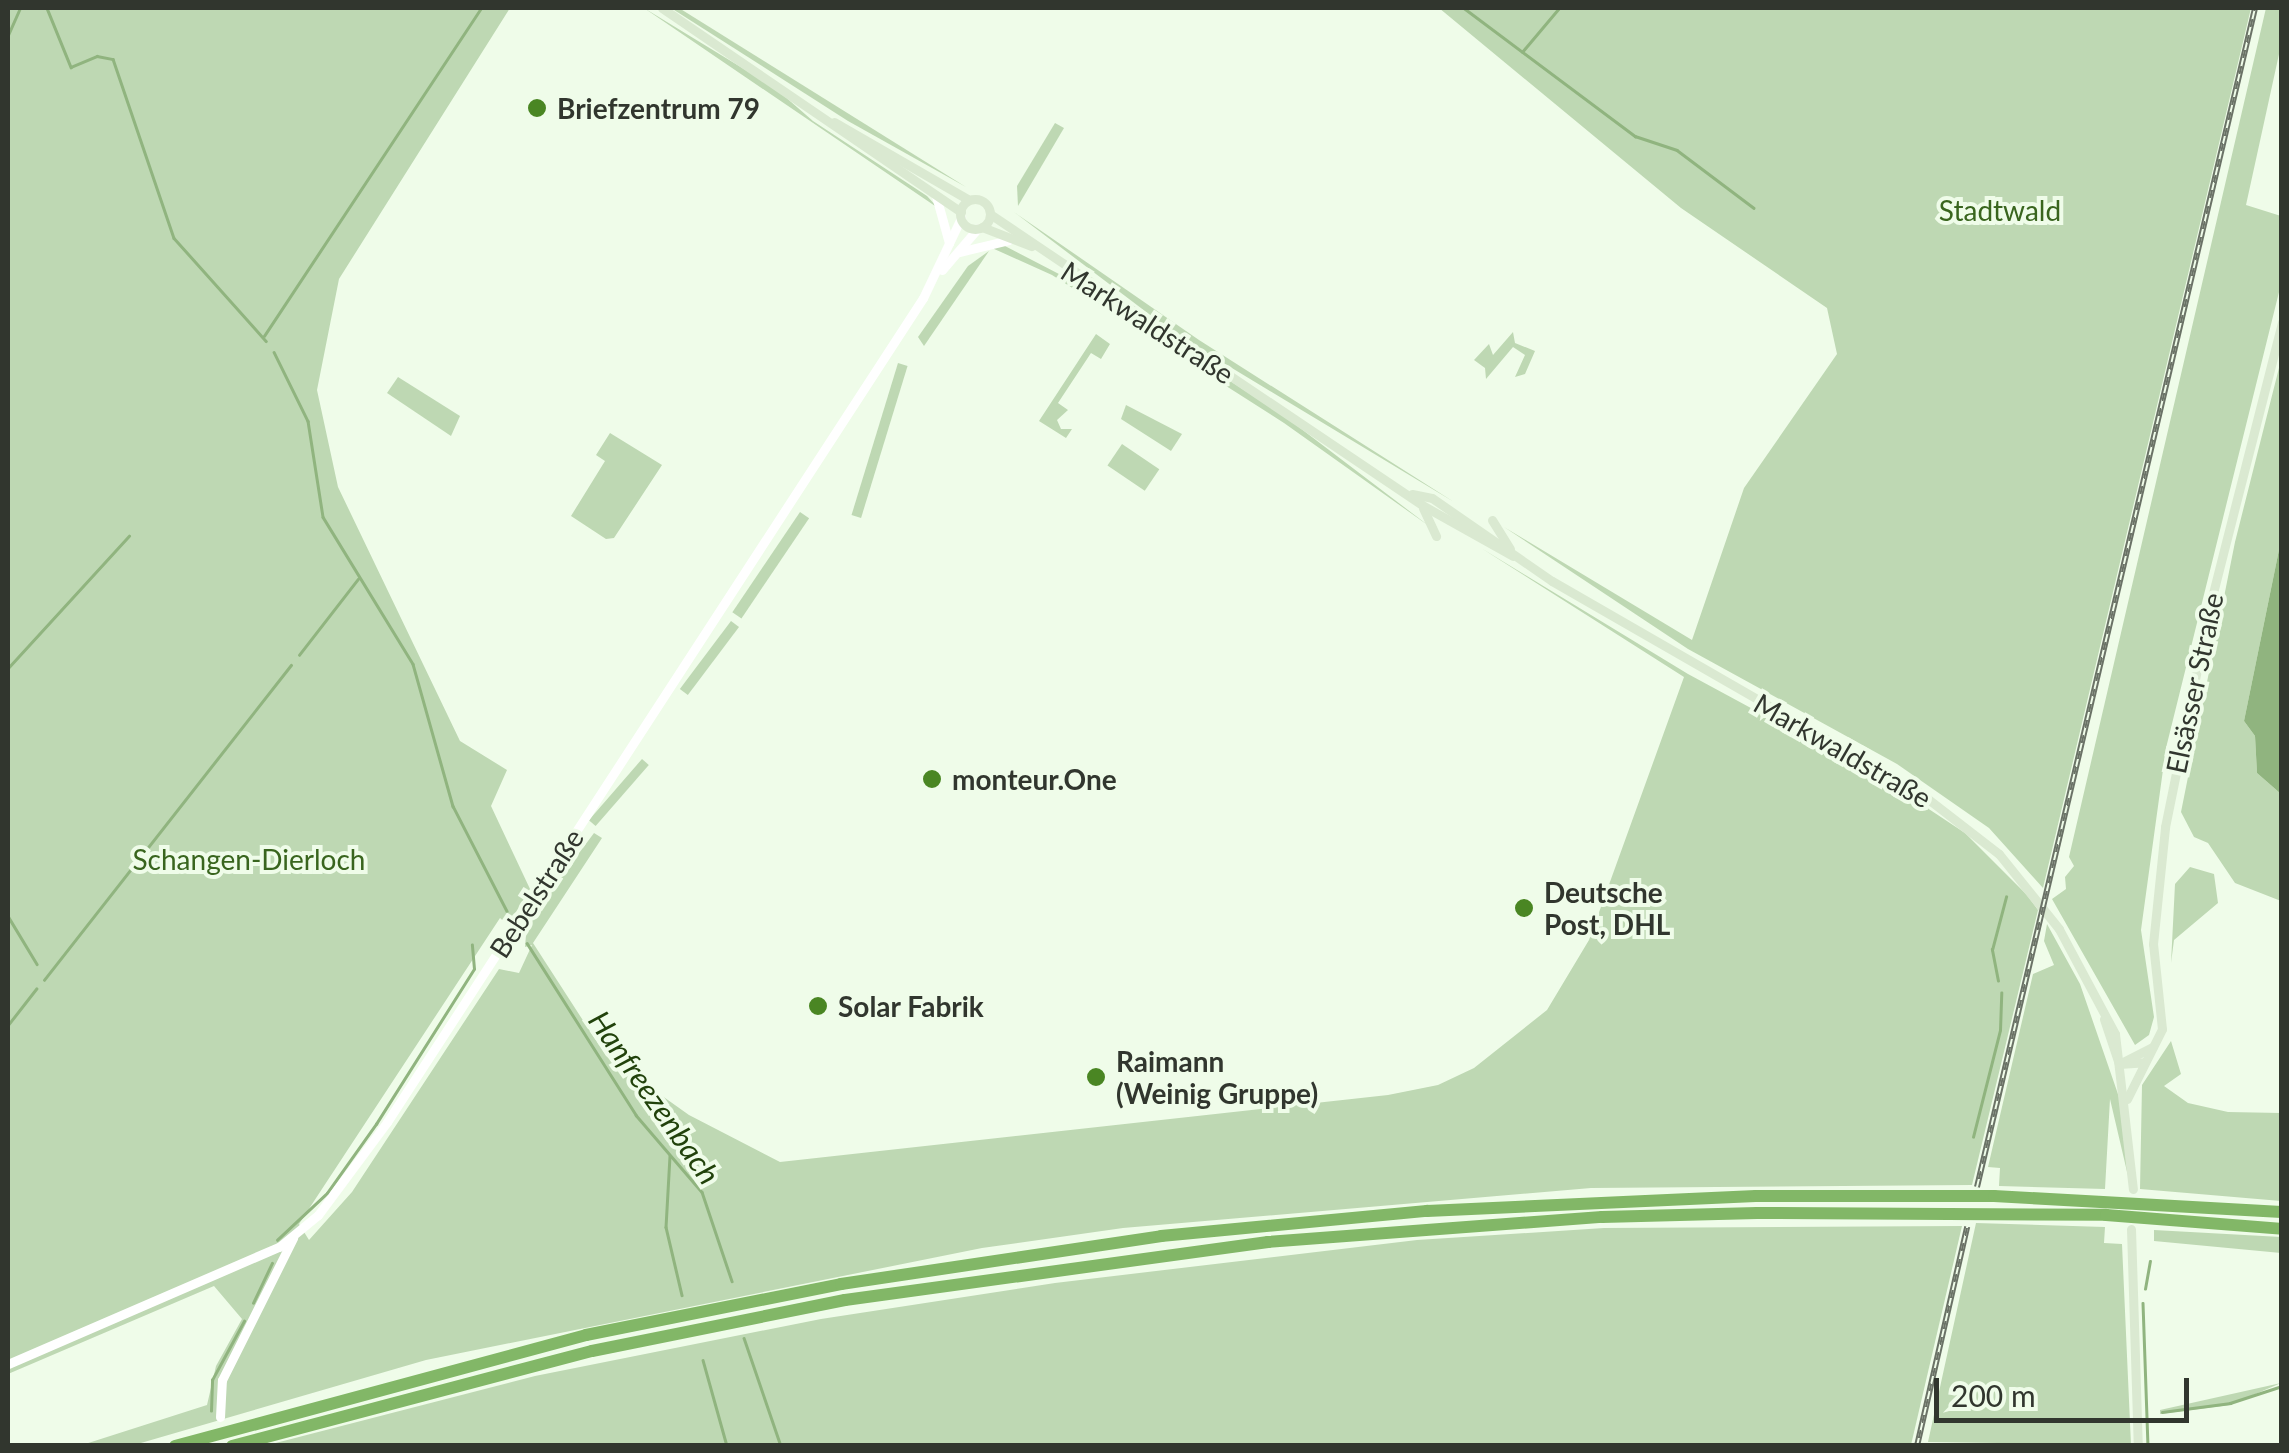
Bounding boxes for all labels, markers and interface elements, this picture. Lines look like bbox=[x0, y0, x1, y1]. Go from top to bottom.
place label: Briefzentrum 79 bbox=[557, 91, 760, 125]
marker: Briefzentrum 79 bbox=[526, 97, 548, 119]
park label: Stadtwald bbox=[1939, 193, 2061, 227]
street label: Markwaldstraße bbox=[1055, 254, 1241, 390]
street label: Elsässer Straße bbox=[2158, 589, 2230, 777]
street label: Markwaldstraße bbox=[1748, 686, 1938, 814]
place label: monteur.One bbox=[952, 762, 1117, 796]
marker: monteur.One bbox=[921, 768, 943, 790]
street label: Bebelstraße bbox=[482, 822, 590, 964]
park label: Schangen-Dierloch bbox=[133, 842, 365, 876]
place label: Deutsche Post, DHL bbox=[1544, 875, 1670, 941]
marker: Deutsche Post, DHL bbox=[1513, 897, 1535, 919]
place label: Solar Fabrik bbox=[838, 989, 984, 1023]
marker: Solar Fabrik bbox=[807, 995, 829, 1017]
water label: Hanfreezenbach bbox=[582, 1003, 728, 1191]
place label: Raimann (Weinig Gruppe) bbox=[1116, 1044, 1318, 1110]
marker: Raimann (Weinig Gruppe) bbox=[1085, 1066, 1107, 1088]
scale bar bbox=[1939, 1358, 2194, 1420]
text: 200 m bbox=[1951, 1377, 2036, 1413]

